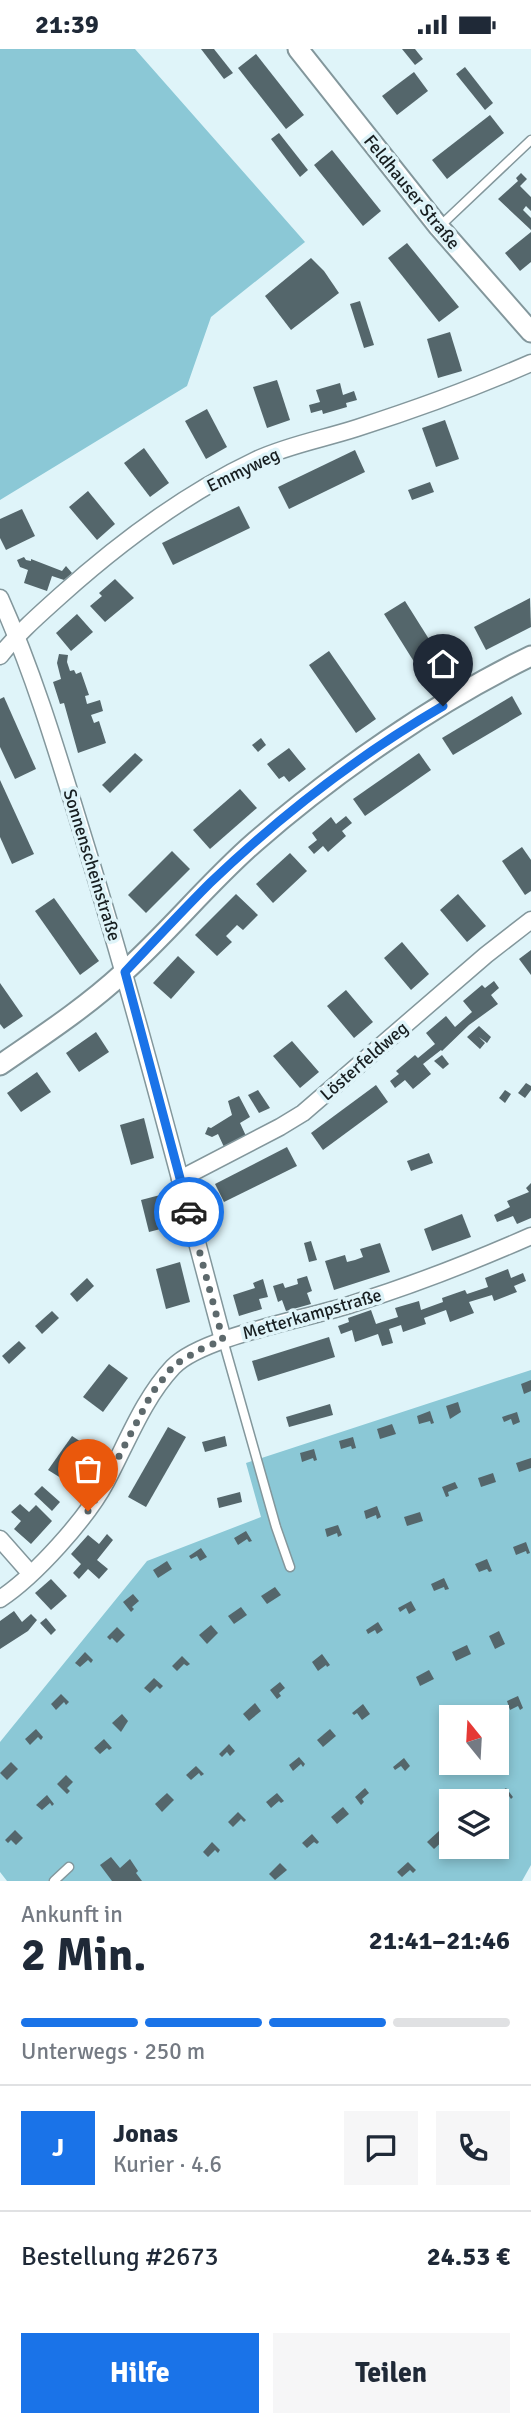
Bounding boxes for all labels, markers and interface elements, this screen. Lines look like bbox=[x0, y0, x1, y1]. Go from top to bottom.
text: 21:39 bbox=[35, 9, 99, 41]
street label: Feldhauser Straße bbox=[359, 130, 465, 254]
street label: Emmyweg bbox=[203, 443, 283, 497]
pin bbox=[413, 634, 473, 706]
icon: home bbox=[424, 645, 462, 683]
street label: Sonnenscheinstraße bbox=[58, 786, 126, 944]
street label: Lösterfeldweg bbox=[316, 1017, 412, 1105]
courier bbox=[154, 1177, 224, 1247]
icon: car bbox=[170, 1193, 208, 1231]
street label: Metterkampstraße bbox=[240, 1284, 384, 1344]
pin bbox=[58, 1439, 118, 1511]
icon: bag bbox=[69, 1450, 107, 1488]
north arrow bbox=[439, 1705, 509, 1775]
map controls bbox=[439, 1705, 509, 1859]
button: layers bbox=[439, 1789, 509, 1859]
text: Ankunft in bbox=[21, 1900, 123, 1929]
text: 21:41–21:46 bbox=[369, 1925, 510, 1957]
text: 2 Min. bbox=[21, 1927, 146, 1983]
text: Unterwegs · 250 m bbox=[21, 2037, 205, 2066]
button: chat bbox=[344, 2111, 418, 2185]
button: phone bbox=[436, 2111, 510, 2185]
text: Jonas bbox=[113, 2118, 178, 2150]
text: J bbox=[52, 2132, 64, 2164]
text: Kurier · 4.6 bbox=[113, 2150, 222, 2179]
text: Bestellung #2673 bbox=[21, 2241, 218, 2273]
text: 24.53 € bbox=[427, 2241, 510, 2273]
button: Hilfe bbox=[21, 2333, 259, 2413]
button: Teilen bbox=[273, 2333, 510, 2413]

